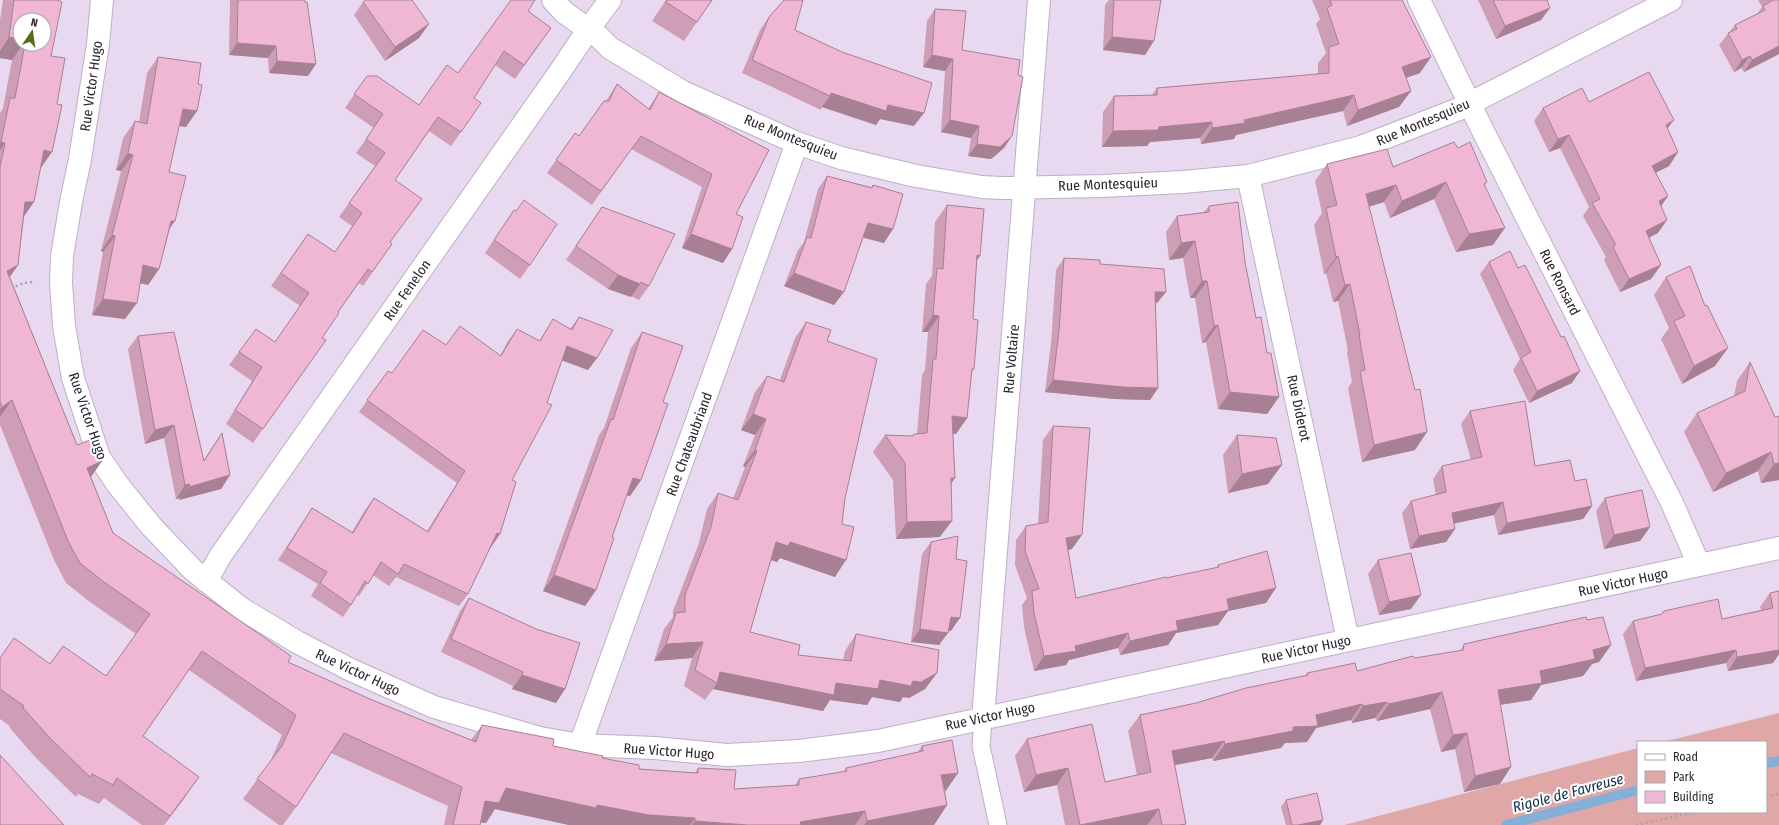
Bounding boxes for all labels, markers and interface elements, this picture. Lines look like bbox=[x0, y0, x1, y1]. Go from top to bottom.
north arrow bbox=[12, 12, 52, 52]
text: N bbox=[29, 16, 39, 30]
street label: Rue Victor Hugo bbox=[77, 40, 106, 132]
street label: Rue Montesquieu bbox=[1374, 95, 1472, 150]
street label: Rue Montesquieu bbox=[741, 111, 840, 164]
street label: Rue Montesquieu bbox=[1058, 174, 1158, 195]
street label: Rue Ronsard bbox=[1536, 246, 1583, 318]
street label: Rue Fenelon bbox=[380, 257, 435, 324]
street label: Rue Voltaire bbox=[1000, 324, 1023, 394]
street label: Rue Victor Hugo bbox=[65, 370, 110, 462]
street label: Rue Diderot bbox=[1283, 373, 1314, 443]
street label: Rue Chateaubriand bbox=[663, 390, 716, 498]
street label: Rue Victor Hugo bbox=[1577, 565, 1669, 600]
street label: Rue Victor Hugo bbox=[1260, 632, 1352, 667]
street label: Rue Victor Hugo bbox=[313, 645, 403, 699]
street label: Rue Victor Hugo bbox=[944, 699, 1036, 734]
street label: Rue Victor Hugo bbox=[623, 740, 715, 763]
legend bbox=[1637, 741, 1767, 813]
text: Road bbox=[1673, 750, 1698, 764]
water label: Rigole de Favreuse bbox=[1511, 770, 1625, 816]
text: Park bbox=[1673, 770, 1695, 784]
text: Building bbox=[1673, 790, 1714, 804]

